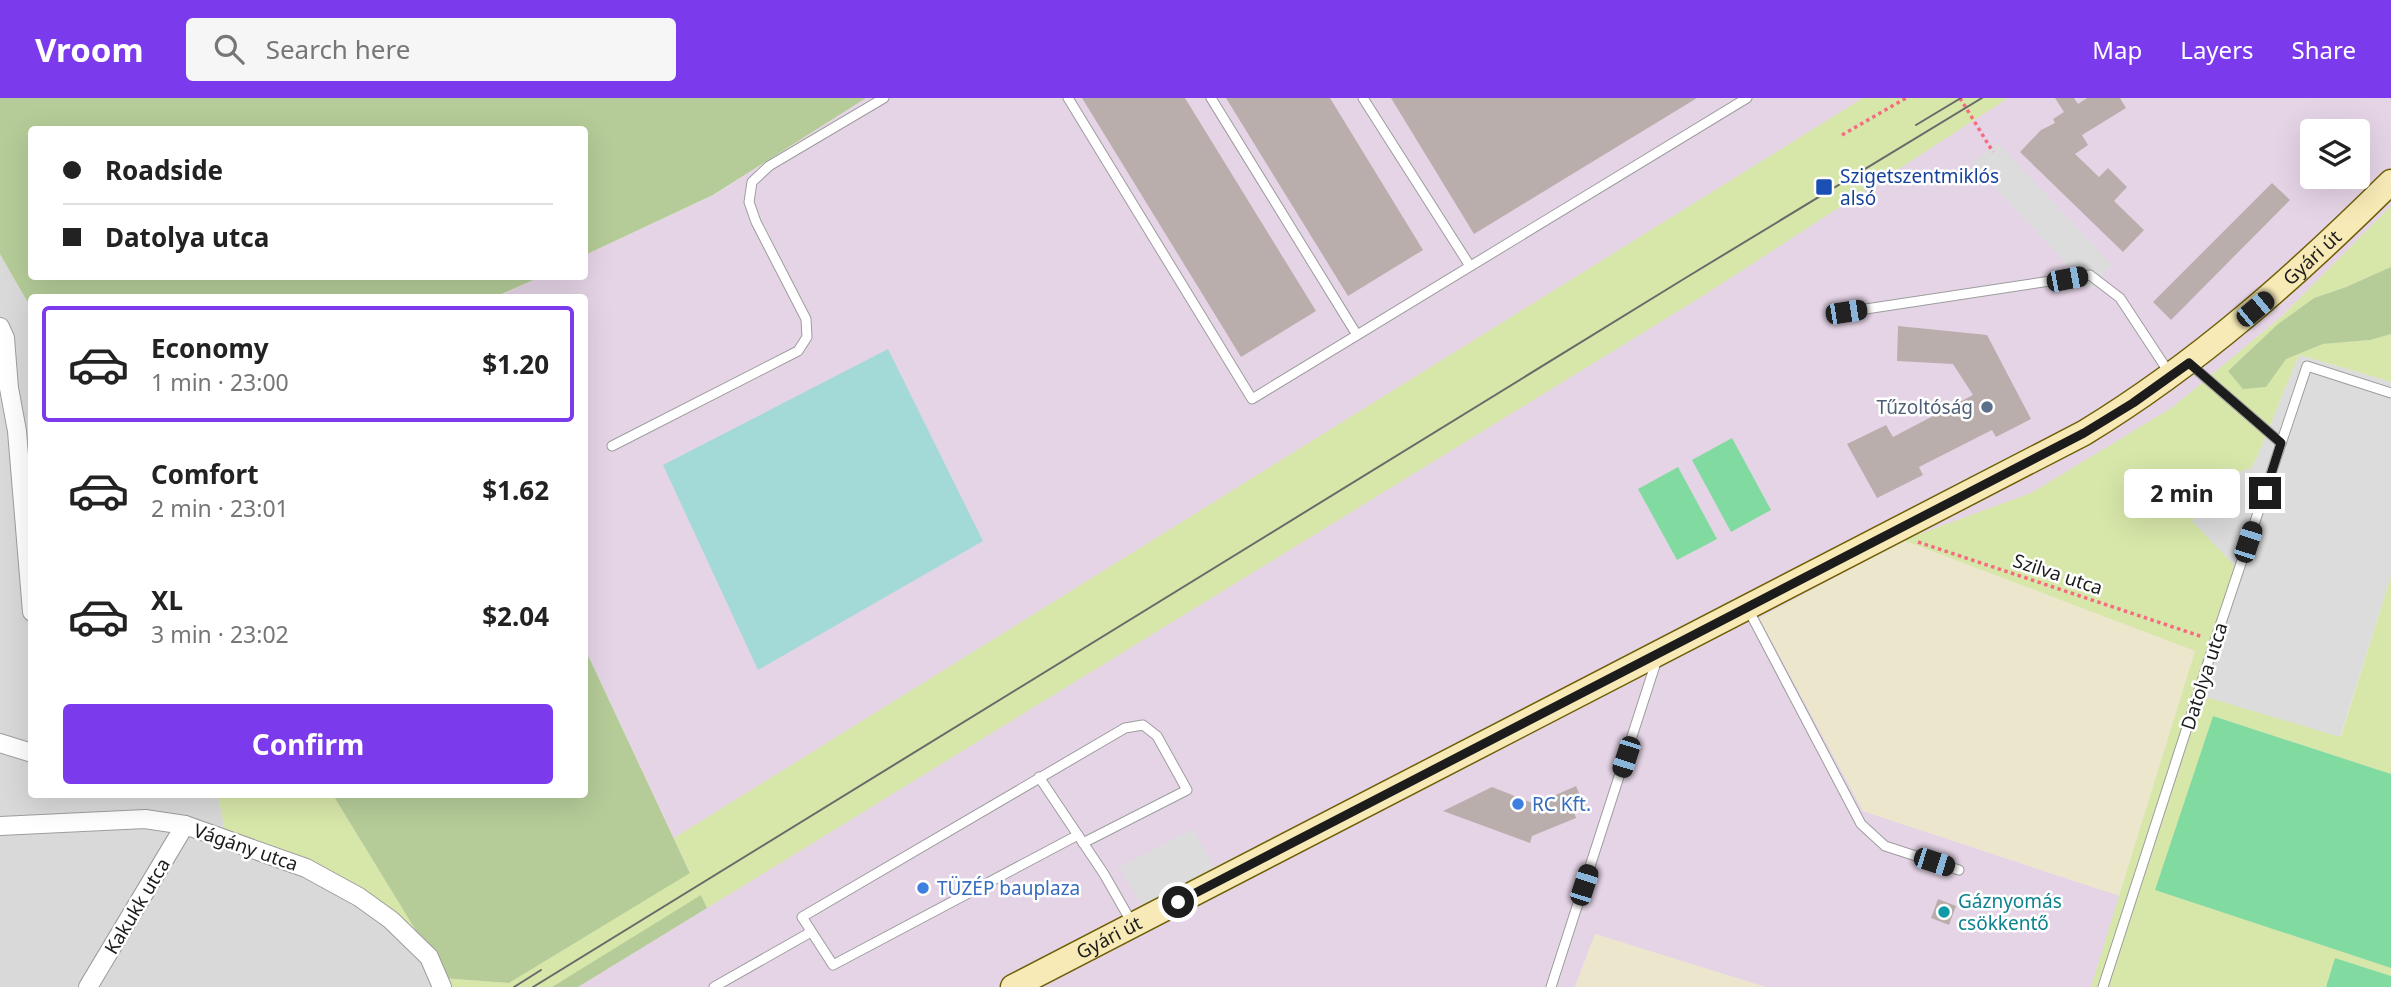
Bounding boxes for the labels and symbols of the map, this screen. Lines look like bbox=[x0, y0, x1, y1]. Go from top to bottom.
place label: Szigetszentmiklós alsó bbox=[1840, 163, 1999, 211]
marker: Szigetszentmiklós alsó bbox=[1814, 177, 1834, 197]
street label: Gyári út bbox=[2277, 224, 2347, 291]
car bbox=[2045, 265, 2090, 293]
car bbox=[2233, 287, 2278, 331]
car bbox=[1824, 298, 1869, 326]
place label: Tűzoltóság bbox=[1877, 394, 1973, 420]
marker: Tűzoltóság bbox=[1979, 399, 1995, 415]
callout: 2 min bbox=[2125, 468, 2240, 518]
route end bbox=[2249, 477, 2281, 509]
car bbox=[2232, 519, 2265, 565]
street label: Szilva utca bbox=[2010, 547, 2106, 601]
street label: Datolya utca bbox=[2174, 619, 2234, 733]
car bbox=[1610, 734, 1643, 780]
place label: RC Kft. bbox=[1532, 791, 1591, 817]
marker: RC Kft. bbox=[1510, 796, 1526, 812]
street label: Vágány utca bbox=[190, 817, 302, 877]
car bbox=[1911, 846, 1958, 878]
street label: Kakukk utca bbox=[98, 853, 176, 959]
car bbox=[1568, 862, 1601, 908]
place label: TÜZÉP bauplaza bbox=[937, 875, 1080, 901]
marker: TÜZÉP bauplaza bbox=[915, 880, 931, 896]
route start bbox=[1162, 886, 1194, 918]
place label: Gáznyomás csökkentő bbox=[1958, 888, 2062, 936]
marker: Gáznyomás csökkentő bbox=[1936, 904, 1952, 920]
street label: Gyári út bbox=[1072, 910, 1146, 965]

